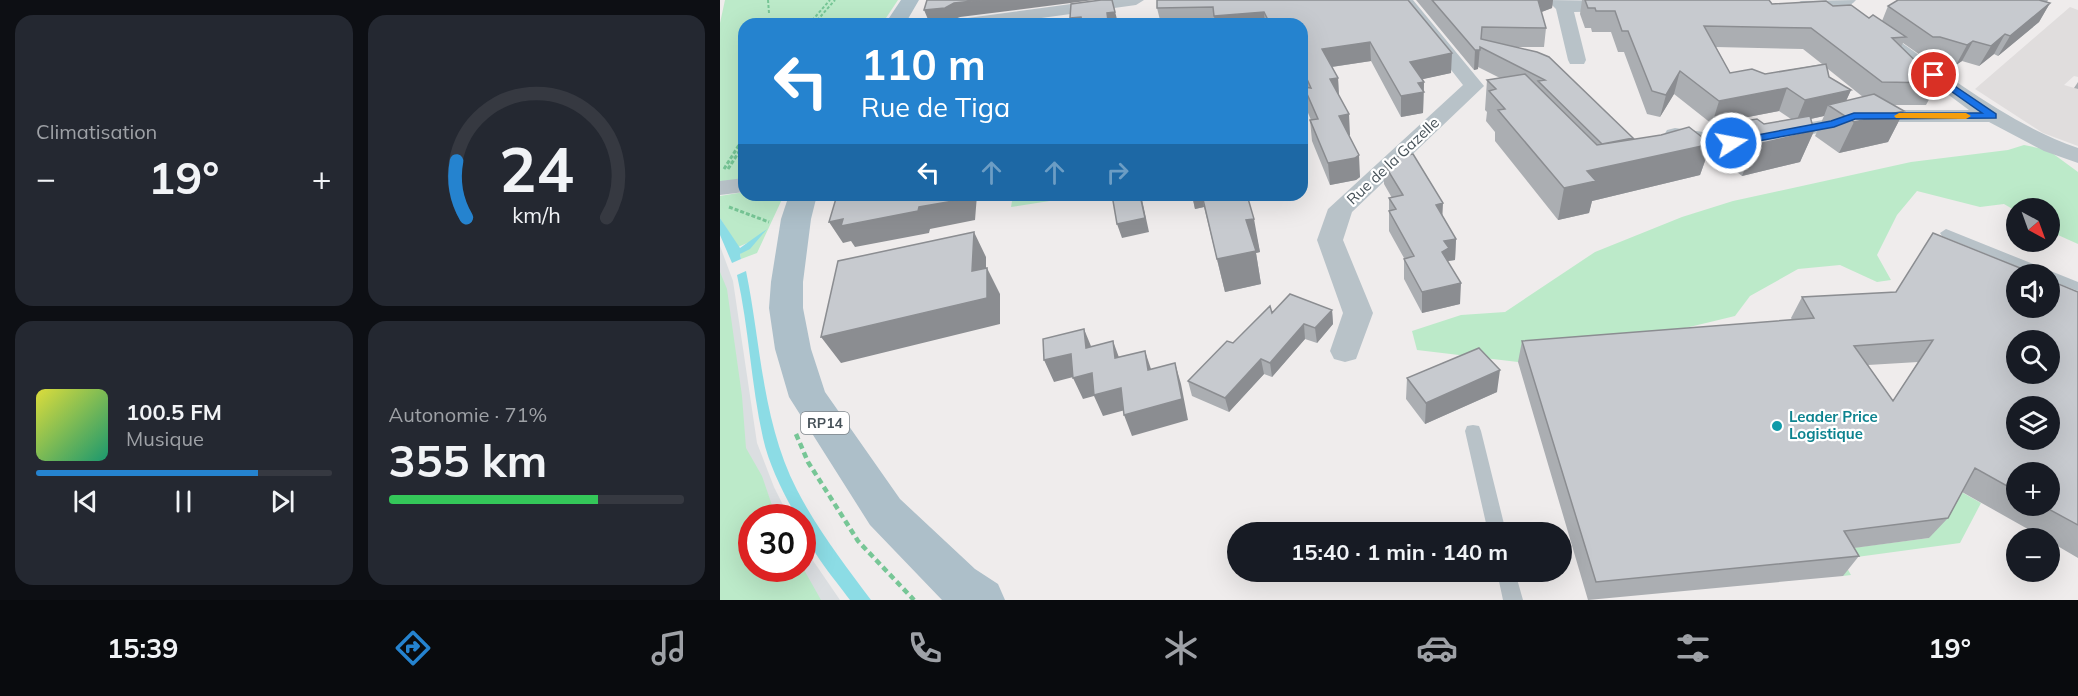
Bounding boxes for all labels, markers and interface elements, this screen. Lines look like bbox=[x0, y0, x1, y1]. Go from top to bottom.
text: 110 m bbox=[861, 38, 986, 91]
icon: left bbox=[762, 42, 840, 120]
pin bbox=[1908, 49, 1959, 100]
icon: arrive bbox=[1917, 58, 1950, 91]
text: Rue de Tiga bbox=[861, 90, 1010, 124]
position arrow bbox=[1699, 111, 1763, 175]
street label: Rue de la Gazelle bbox=[1342, 113, 1443, 208]
text: Climatisation bbox=[36, 119, 157, 144]
text: 24 bbox=[499, 129, 574, 208]
text: 19° bbox=[148, 149, 219, 205]
icon: left bbox=[912, 156, 945, 189]
icon: ahead bbox=[975, 156, 1008, 189]
icon: ahead bbox=[1038, 156, 1071, 189]
icon: right bbox=[1101, 156, 1134, 189]
text: − bbox=[36, 157, 56, 198]
text: + bbox=[312, 157, 332, 198]
north arrow bbox=[2006, 198, 2060, 252]
map controls bbox=[2006, 198, 2060, 582]
text: km/h bbox=[512, 201, 560, 228]
button: sound bbox=[2006, 264, 2060, 318]
button: search bbox=[2006, 330, 2060, 384]
button: layers bbox=[2006, 396, 2060, 450]
text: 100.5 FM bbox=[126, 398, 222, 426]
text: Autonomie · 71% bbox=[389, 402, 547, 427]
place label: Leader Price Logistique bbox=[1789, 407, 1878, 443]
road number: RP14 bbox=[801, 412, 849, 434]
marker: Leader Price Logistique bbox=[1770, 419, 1784, 433]
text: Musique bbox=[126, 426, 204, 451]
text: 355 km bbox=[389, 432, 547, 488]
button: + bbox=[2006, 462, 2060, 516]
icon: previous bbox=[69, 485, 102, 518]
icon: pause bbox=[167, 485, 200, 518]
icon: next bbox=[266, 485, 299, 518]
speed limit sign: 30 bbox=[738, 504, 816, 582]
button: − bbox=[2006, 528, 2060, 582]
text: 15:40 · 1 min · 140 m bbox=[1291, 538, 1508, 566]
icon: directions bbox=[392, 627, 434, 669]
icon: music bbox=[648, 627, 690, 669]
icon: phone bbox=[904, 627, 946, 669]
icon: climate bbox=[1160, 627, 1202, 669]
icon: car bbox=[1416, 627, 1458, 669]
icon: filters bbox=[1672, 627, 1714, 669]
text: 15:39 bbox=[107, 631, 178, 665]
text: 19° bbox=[1928, 631, 1971, 665]

